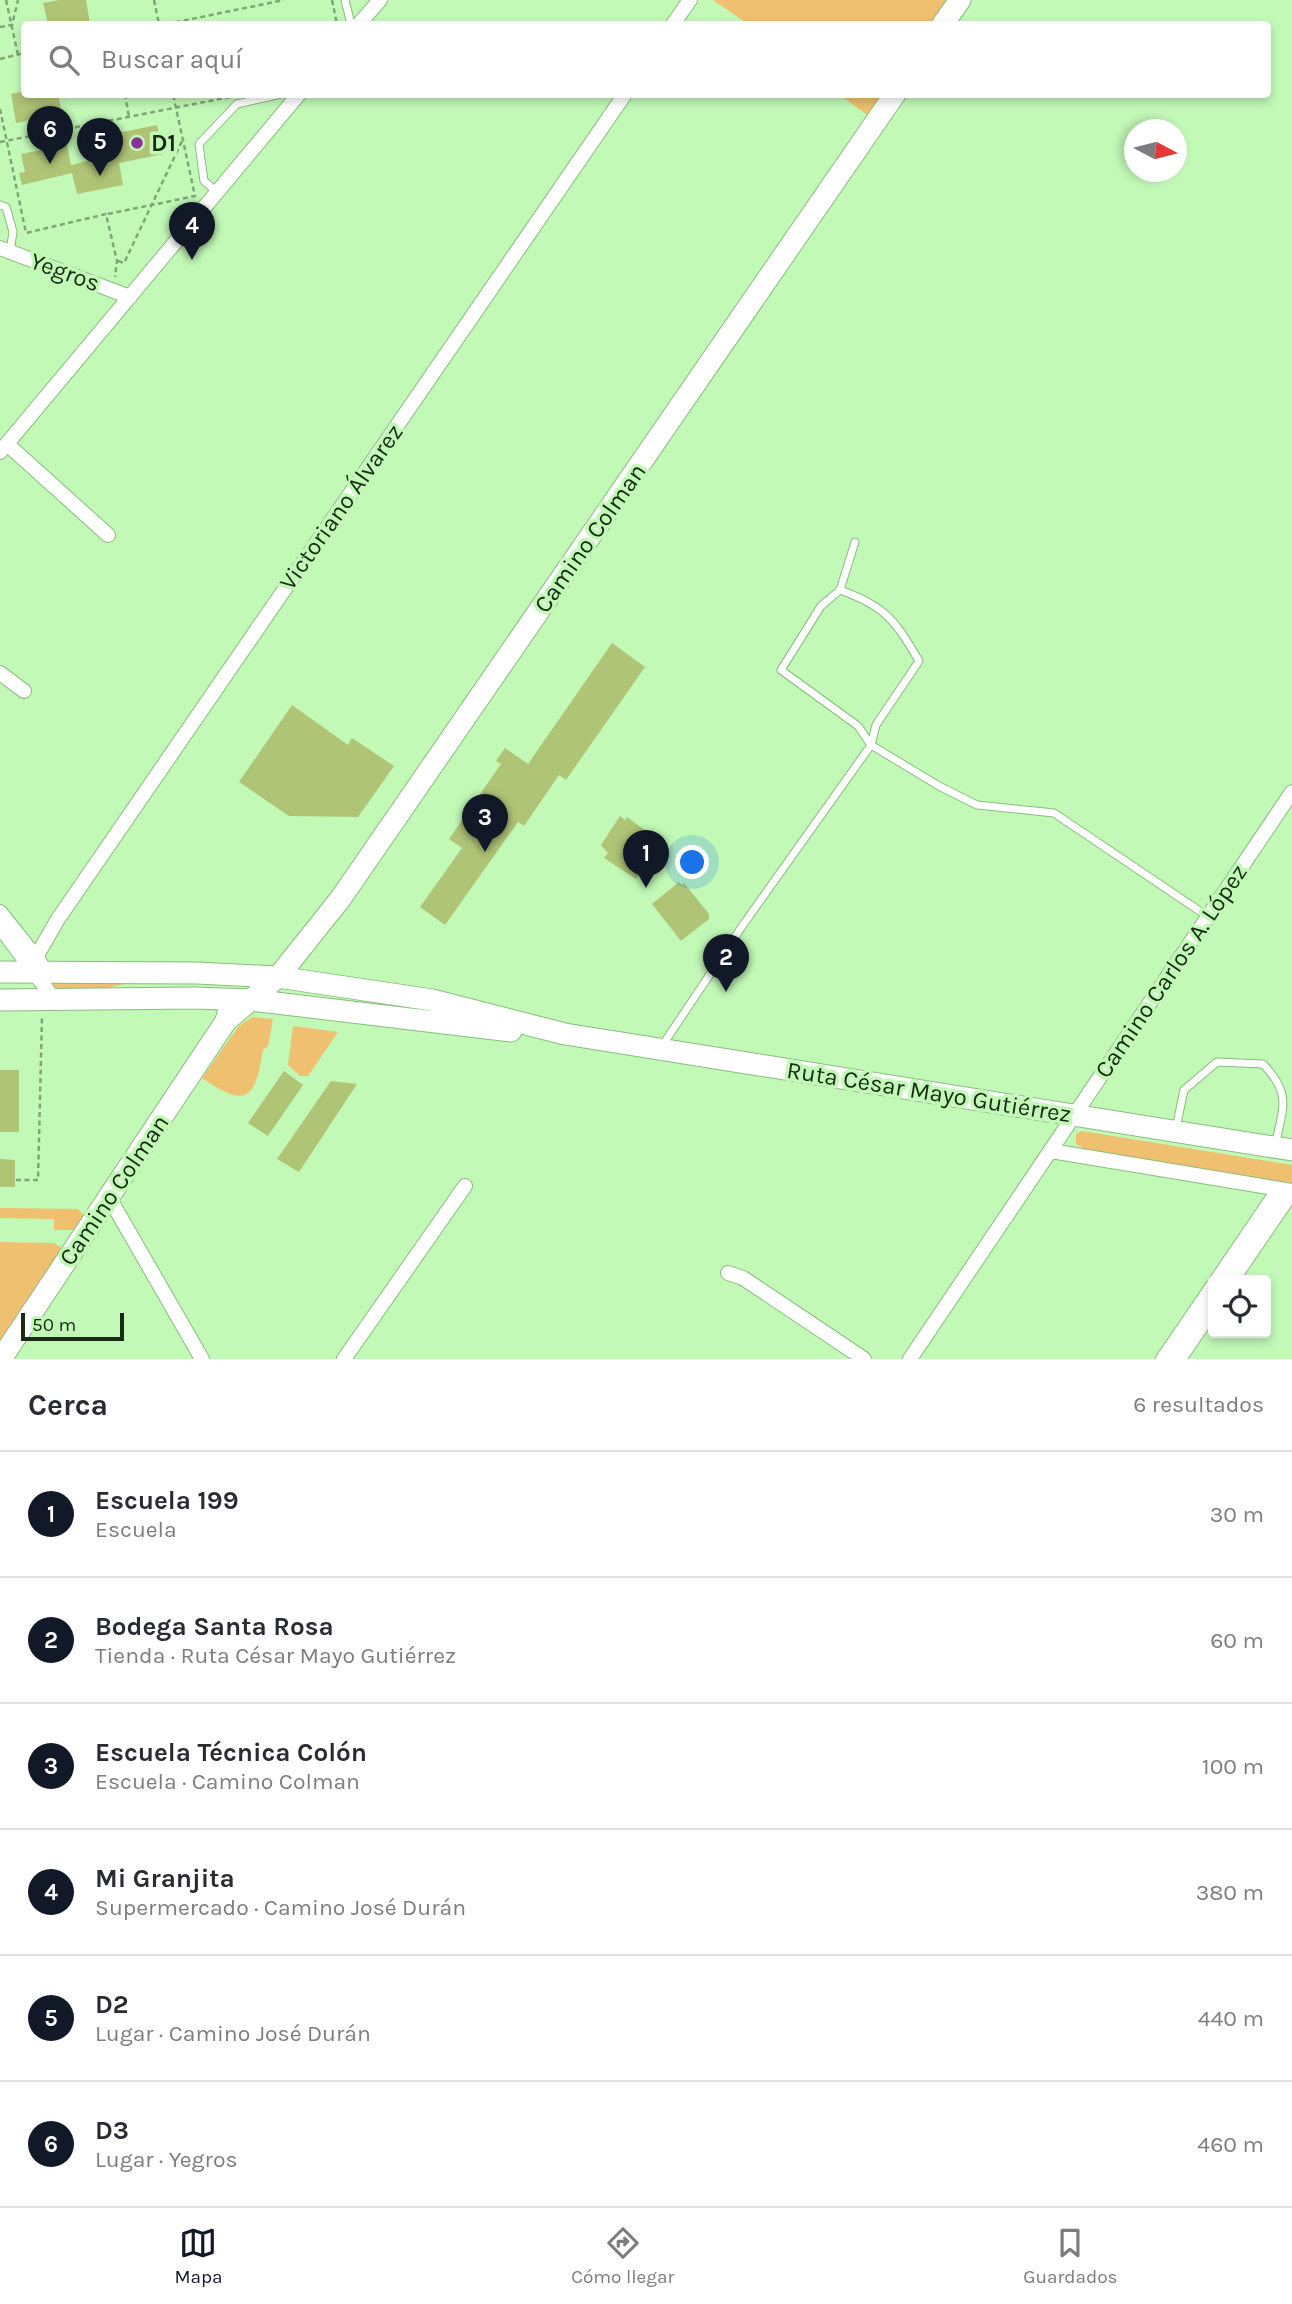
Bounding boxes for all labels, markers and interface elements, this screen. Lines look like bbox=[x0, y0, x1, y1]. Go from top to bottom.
search box bbox=[21, 21, 1271, 98]
icon: search bbox=[45, 41, 83, 79]
text: Buscar aquí bbox=[101, 44, 243, 75]
pin: 6 bbox=[27, 106, 73, 164]
pin: 5 bbox=[77, 118, 123, 176]
north arrow bbox=[1124, 119, 1187, 182]
place label: D1 bbox=[151, 129, 176, 157]
marker: D1 bbox=[129, 135, 145, 151]
pin: 4 bbox=[169, 202, 215, 260]
street label: Yegros bbox=[26, 247, 104, 297]
street label: Victoriano Álvarez bbox=[273, 418, 409, 595]
street label: Camino Colman bbox=[528, 458, 652, 618]
pin: 3 bbox=[462, 794, 508, 852]
pin: 1 bbox=[623, 830, 669, 888]
your location bbox=[675, 845, 709, 879]
street label: Camino Carlos A. López bbox=[1089, 859, 1253, 1083]
pin: 2 bbox=[703, 934, 749, 992]
street label: Ruta César Mayo Gutiérrez bbox=[785, 1056, 1073, 1128]
street label: Camino Colman bbox=[53, 1109, 175, 1271]
map controls bbox=[1208, 1275, 1271, 1338]
button: locate bbox=[1208, 1275, 1271, 1338]
scale bar bbox=[21, 1310, 124, 1342]
text: 50 m bbox=[32, 1314, 76, 1336]
text: Cerca bbox=[28, 1387, 108, 1423]
text: 6 resultados bbox=[1133, 1391, 1264, 1418]
text: Escuela 199 bbox=[95, 1485, 239, 1516]
text: 1 bbox=[47, 1501, 55, 1528]
text: 30 m bbox=[1210, 1501, 1264, 1528]
text: Escuela bbox=[95, 1516, 177, 1543]
text: Bodega Santa Rosa bbox=[95, 1611, 334, 1642]
text: 2 bbox=[44, 1627, 58, 1654]
text: 60 m bbox=[1210, 1627, 1264, 1654]
text: Tienda · Ruta César Mayo Gutiérrez bbox=[95, 1642, 456, 1669]
text: Escuela Técnica Colón bbox=[95, 1737, 367, 1768]
text: 3 bbox=[44, 1753, 58, 1780]
text: 100 m bbox=[1202, 1753, 1264, 1780]
text: Escuela · Camino Colman bbox=[95, 1768, 360, 1795]
text: Mi Granjita bbox=[95, 1863, 235, 1894]
text: 4 bbox=[44, 1879, 58, 1906]
text: 380 m bbox=[1196, 1879, 1264, 1906]
text: Supermercado · Camino José Durán bbox=[95, 1894, 466, 1921]
text: D2 bbox=[95, 1989, 129, 2020]
text: 5 bbox=[44, 2005, 58, 2032]
text: 440 m bbox=[1198, 2005, 1264, 2032]
text: Lugar · Camino José Durán bbox=[95, 2020, 371, 2047]
text: D3 bbox=[95, 2115, 129, 2146]
text: 6 bbox=[44, 2131, 58, 2158]
text: 460 m bbox=[1197, 2131, 1264, 2158]
text: Lugar · Yegros bbox=[95, 2146, 238, 2173]
tab: Mapa bbox=[174, 2224, 223, 2288]
tab: Cómo llegar bbox=[571, 2224, 674, 2288]
tab: Guardados bbox=[1023, 2224, 1118, 2288]

